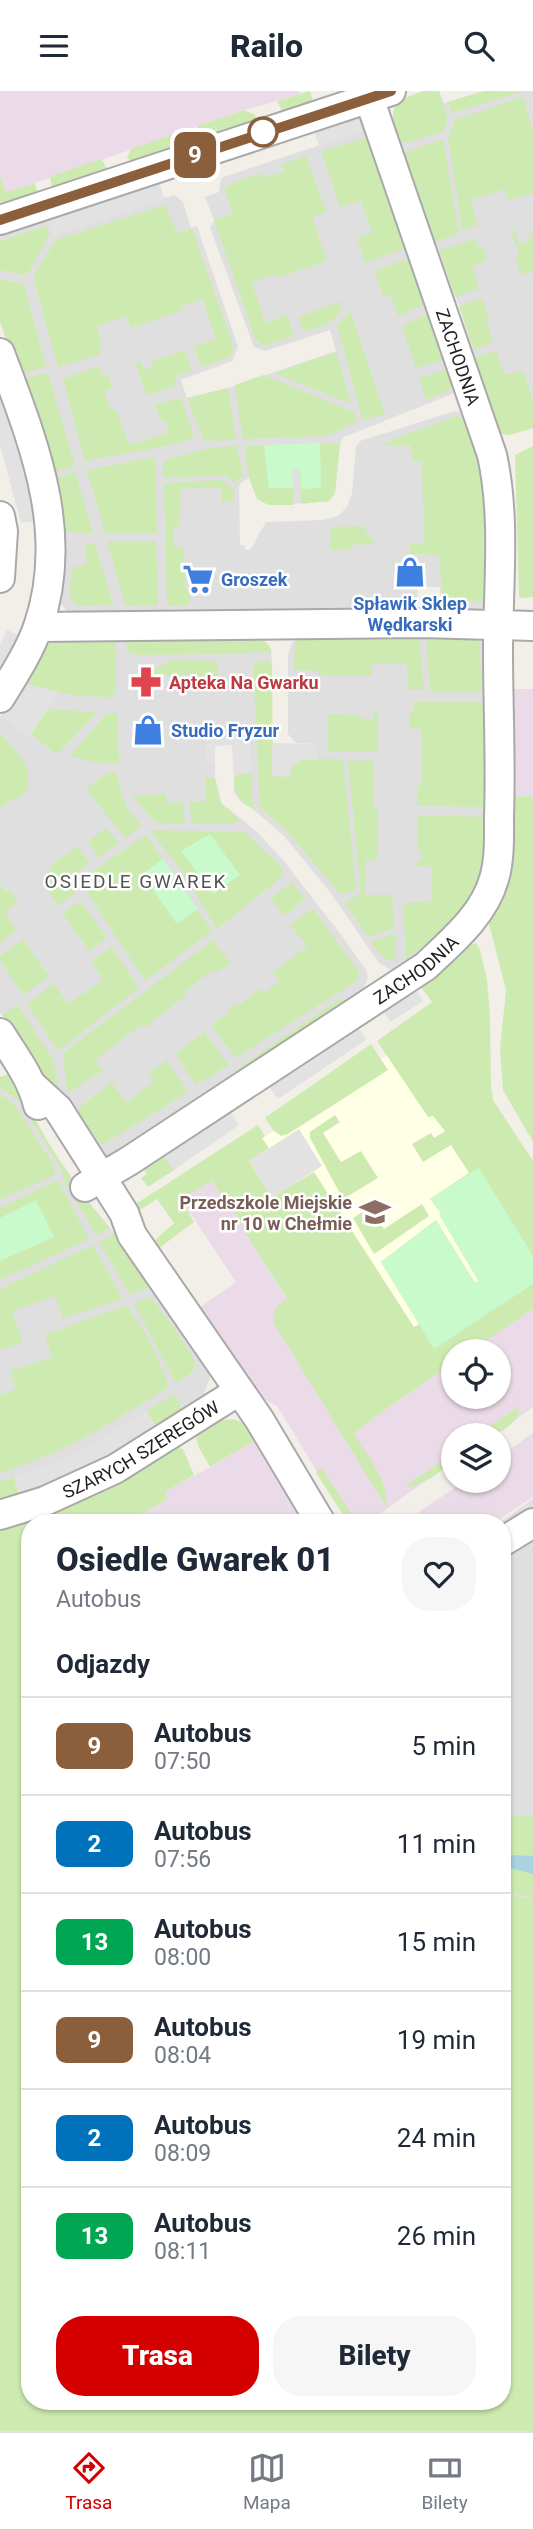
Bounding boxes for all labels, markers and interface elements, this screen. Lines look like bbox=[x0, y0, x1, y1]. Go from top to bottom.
icon: menu bbox=[35, 27, 73, 65]
text: Railo bbox=[230, 27, 303, 65]
icon: search bbox=[460, 27, 498, 65]
unlabelled marker bbox=[248, 117, 278, 147]
line badge: 9 bbox=[172, 132, 218, 178]
text: 9 bbox=[188, 141, 202, 169]
street label: ZACHODNIA bbox=[432, 306, 484, 408]
shop icon: Spławik Sklep Wędkarski bbox=[393, 555, 427, 589]
supermarket icon: Groszek bbox=[181, 562, 215, 596]
place label: Groszek bbox=[221, 569, 288, 590]
place label: Spławik Sklep Wędkarski bbox=[353, 593, 467, 635]
pharmacy icon: Apteka Na Gwarku bbox=[129, 665, 163, 699]
place label: Apteka Na Gwarku bbox=[169, 672, 319, 693]
shop icon: Studio Fryzur bbox=[131, 713, 165, 747]
place label: Studio Fryzur bbox=[171, 720, 279, 741]
district label: OSIEDLE GWAREK bbox=[45, 870, 227, 893]
street label: ZACHODNIA bbox=[369, 931, 463, 1008]
place label: Przedszkole Miejskie nr 10 w Chełmie bbox=[180, 1192, 352, 1234]
school or university icon: Przedszkole Miejskie nr 10 w Chełmie bbox=[358, 1195, 392, 1229]
map controls bbox=[441, 1339, 511, 1493]
button: locate bbox=[441, 1339, 511, 1409]
street label: SZARYCH SZEREGÓW bbox=[59, 1396, 223, 1502]
button: layers bbox=[441, 1423, 511, 1493]
button: heart bbox=[402, 1537, 476, 1611]
text: Osiedle Gwarek 01 bbox=[56, 1540, 334, 1579]
text: Autobus bbox=[56, 1586, 141, 1613]
text: Odjazdy bbox=[56, 1649, 150, 1679]
text: Autobus bbox=[154, 1718, 252, 1748]
text: 5 min bbox=[411, 1731, 476, 1761]
text: 9 bbox=[88, 1732, 101, 1760]
text: 07:50 bbox=[154, 1748, 211, 1775]
text: Autobus bbox=[154, 1816, 252, 1846]
text: 11 min bbox=[397, 1829, 476, 1859]
text: 2 bbox=[88, 1830, 101, 1858]
text: 07:56 bbox=[154, 1846, 211, 1873]
text: Autobus bbox=[154, 1914, 252, 1944]
text: 15 min bbox=[397, 1927, 476, 1957]
text: 13 bbox=[81, 1928, 108, 1956]
text: 08:00 bbox=[154, 1944, 211, 1971]
text: Autobus bbox=[154, 2012, 252, 2042]
text: 19 min bbox=[397, 2025, 476, 2055]
text: 9 bbox=[88, 2026, 101, 2054]
text: 08:04 bbox=[154, 2042, 211, 2069]
text: Autobus bbox=[154, 2110, 252, 2140]
text: 24 min bbox=[397, 2123, 476, 2153]
text: 2 bbox=[88, 2124, 101, 2152]
text: 08:09 bbox=[154, 2140, 211, 2167]
text: Autobus bbox=[154, 2208, 252, 2238]
text: 26 min bbox=[397, 2221, 476, 2251]
text: 13 bbox=[81, 2222, 108, 2250]
text: 08:11 bbox=[154, 2238, 211, 2265]
button: Trasa bbox=[56, 2316, 259, 2396]
button: Bilety bbox=[273, 2316, 476, 2396]
tab: Trasa bbox=[65, 2449, 112, 2514]
tab: Mapa bbox=[243, 2449, 291, 2514]
tab: Bilety bbox=[421, 2449, 468, 2514]

